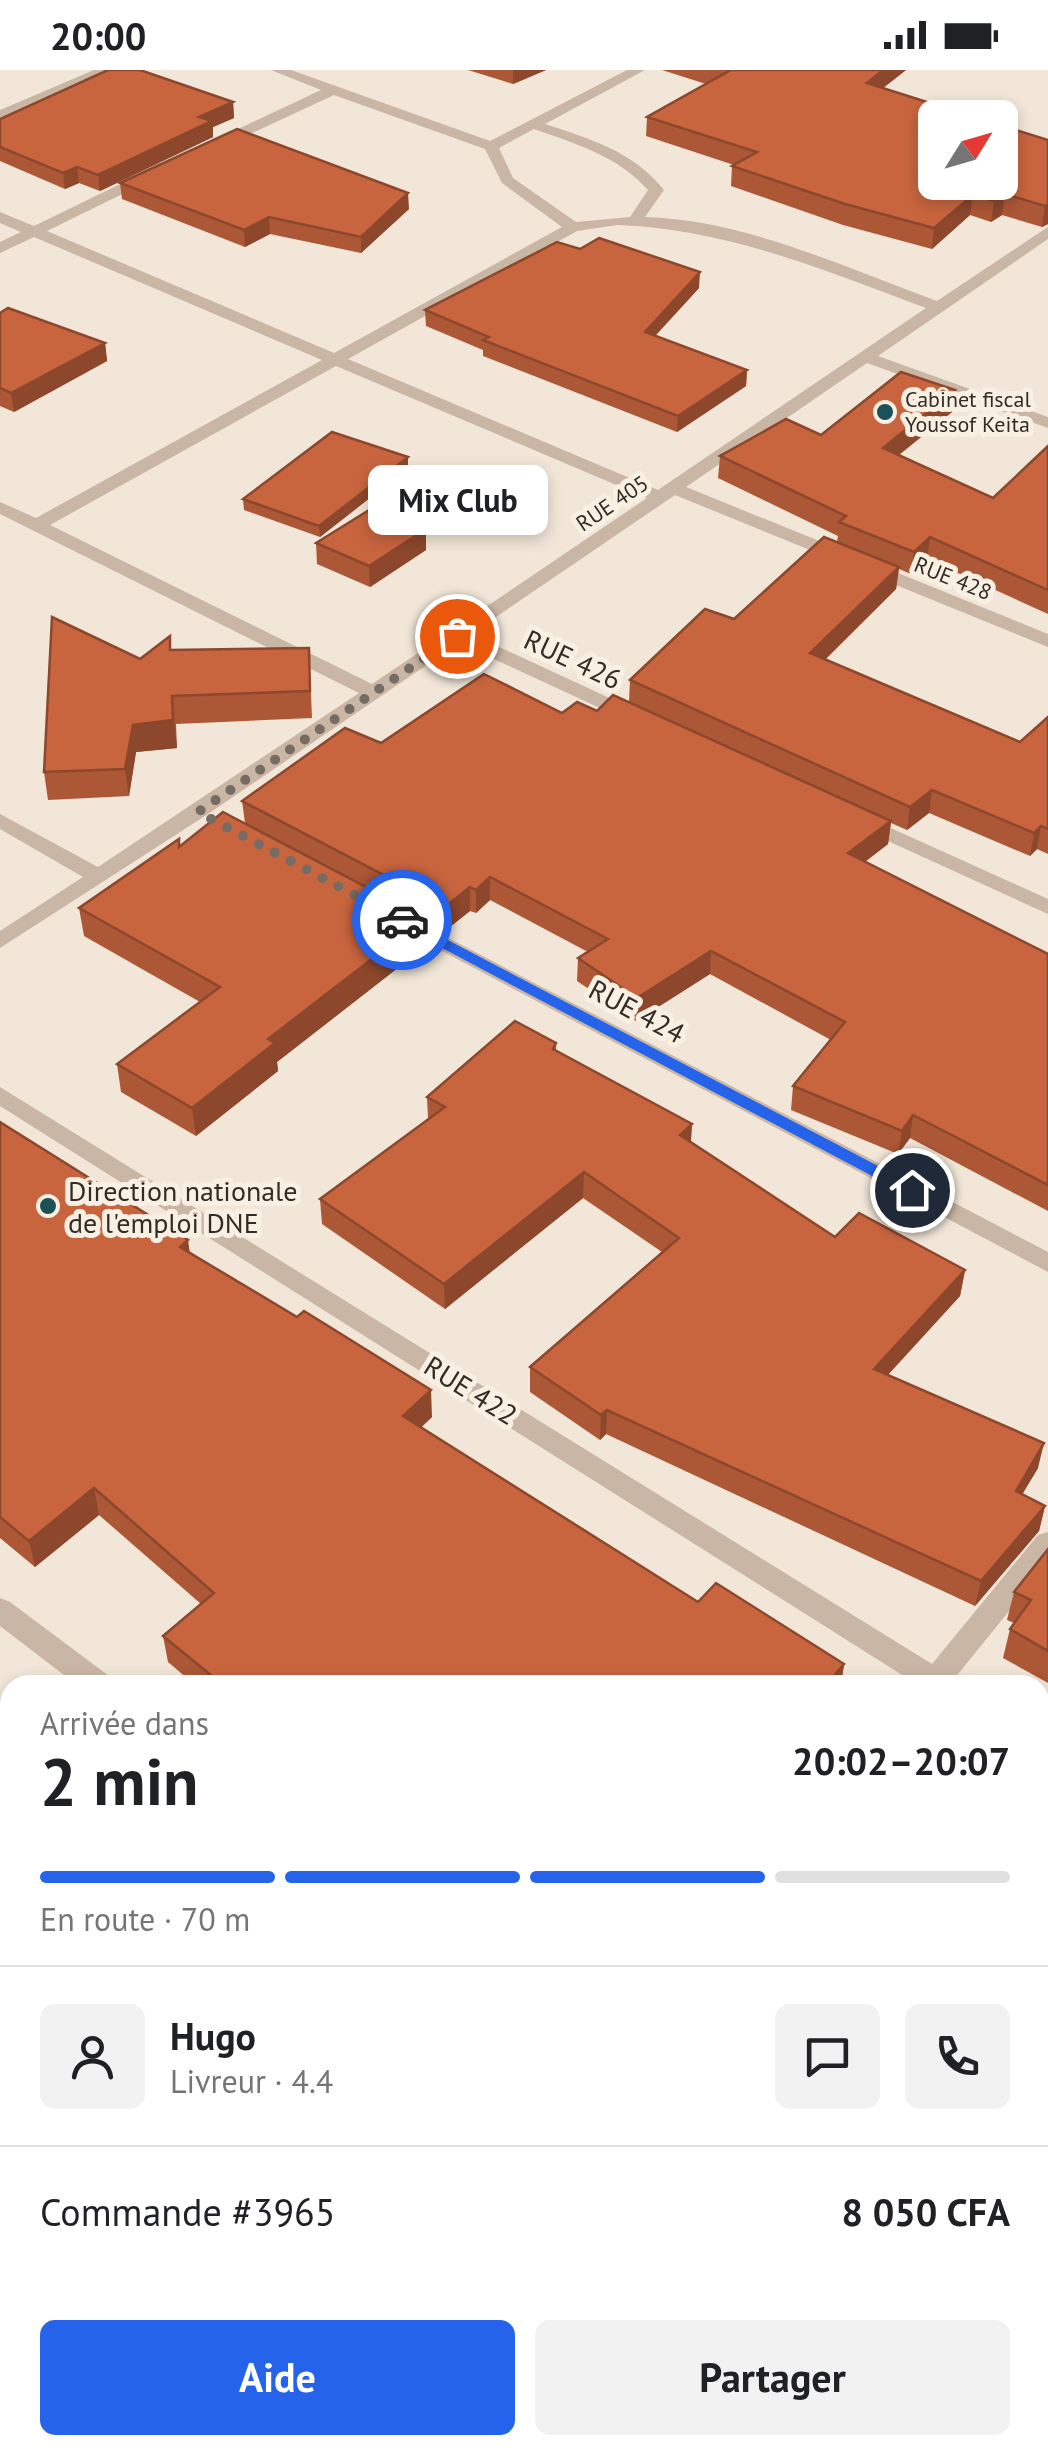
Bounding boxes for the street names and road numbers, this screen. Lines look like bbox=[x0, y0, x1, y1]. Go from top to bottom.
street label: RUE 405 bbox=[571, 469, 653, 537]
street label: RUE 428 bbox=[910, 550, 996, 606]
street label: RUE 426 bbox=[518, 620, 628, 698]
street label: RUE 424 bbox=[583, 970, 691, 1052]
street label: RUE 422 bbox=[417, 1347, 525, 1433]

